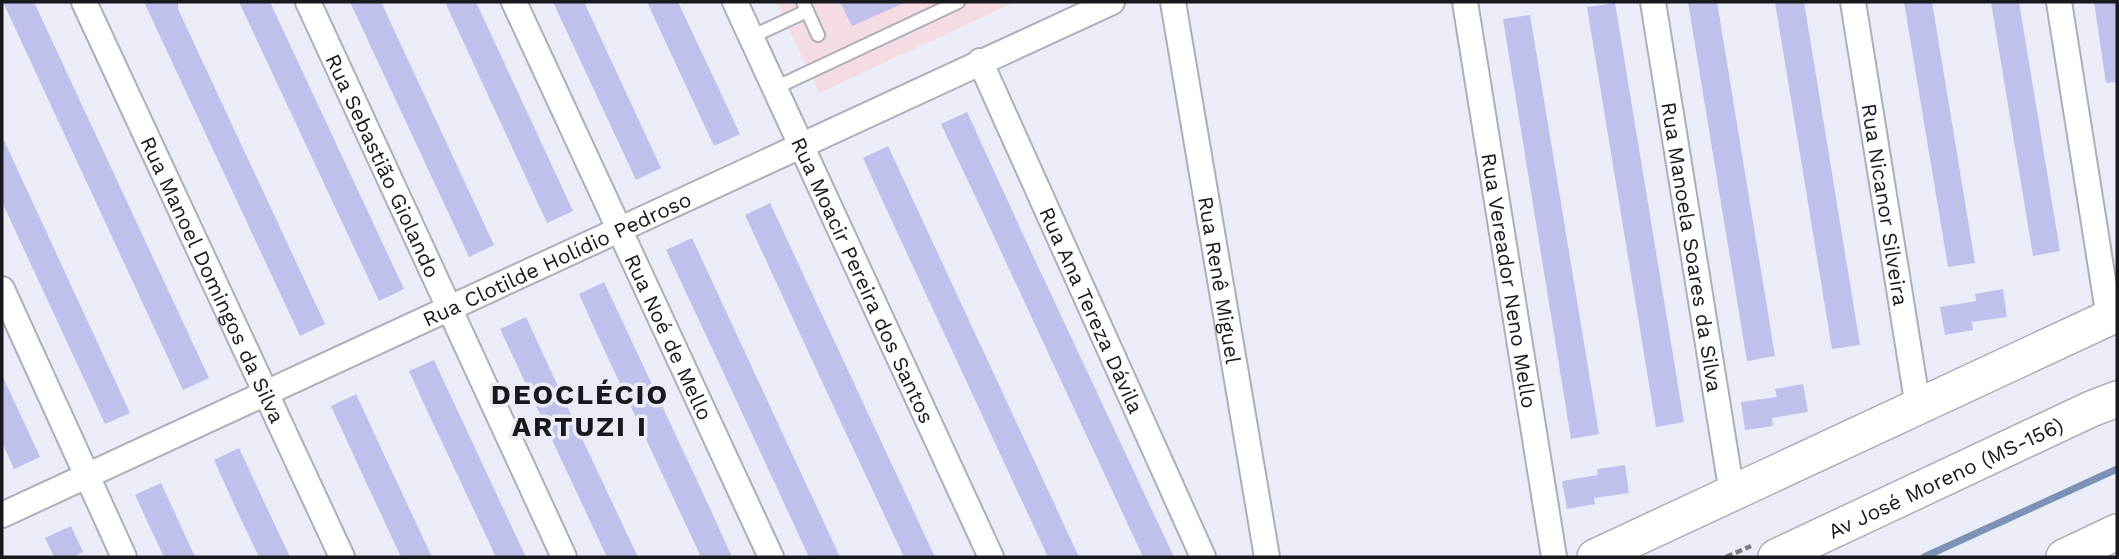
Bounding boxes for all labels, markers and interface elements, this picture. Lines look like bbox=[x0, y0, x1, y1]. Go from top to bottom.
street label: Rua Sebastião Giolando bbox=[321, 50, 446, 281]
street label: Rua Manoela Soares da Silva bbox=[1657, 100, 1728, 394]
street label: Rua Nicanor Silveira bbox=[1857, 101, 1914, 308]
street label: Rua Manoel Domingos da Silva bbox=[136, 132, 290, 427]
street label: Rua Moacir Pereira dos Santos bbox=[786, 133, 940, 427]
street label: Rua Vereador Neno Mello bbox=[1477, 151, 1542, 410]
street label: Rua Clotilde Holídio Pedroso bbox=[419, 186, 695, 331]
street label: Rua Renê Miguel bbox=[1194, 194, 1247, 366]
street label: Rua Ana Tereza Dávila bbox=[1035, 203, 1149, 417]
street label: Rua Noé de Mello bbox=[620, 250, 718, 424]
district label: DEOCLÉCIO ARTUZI I bbox=[491, 378, 669, 443]
street label: Av José Moreno (MS-156) bbox=[1824, 412, 2067, 543]

